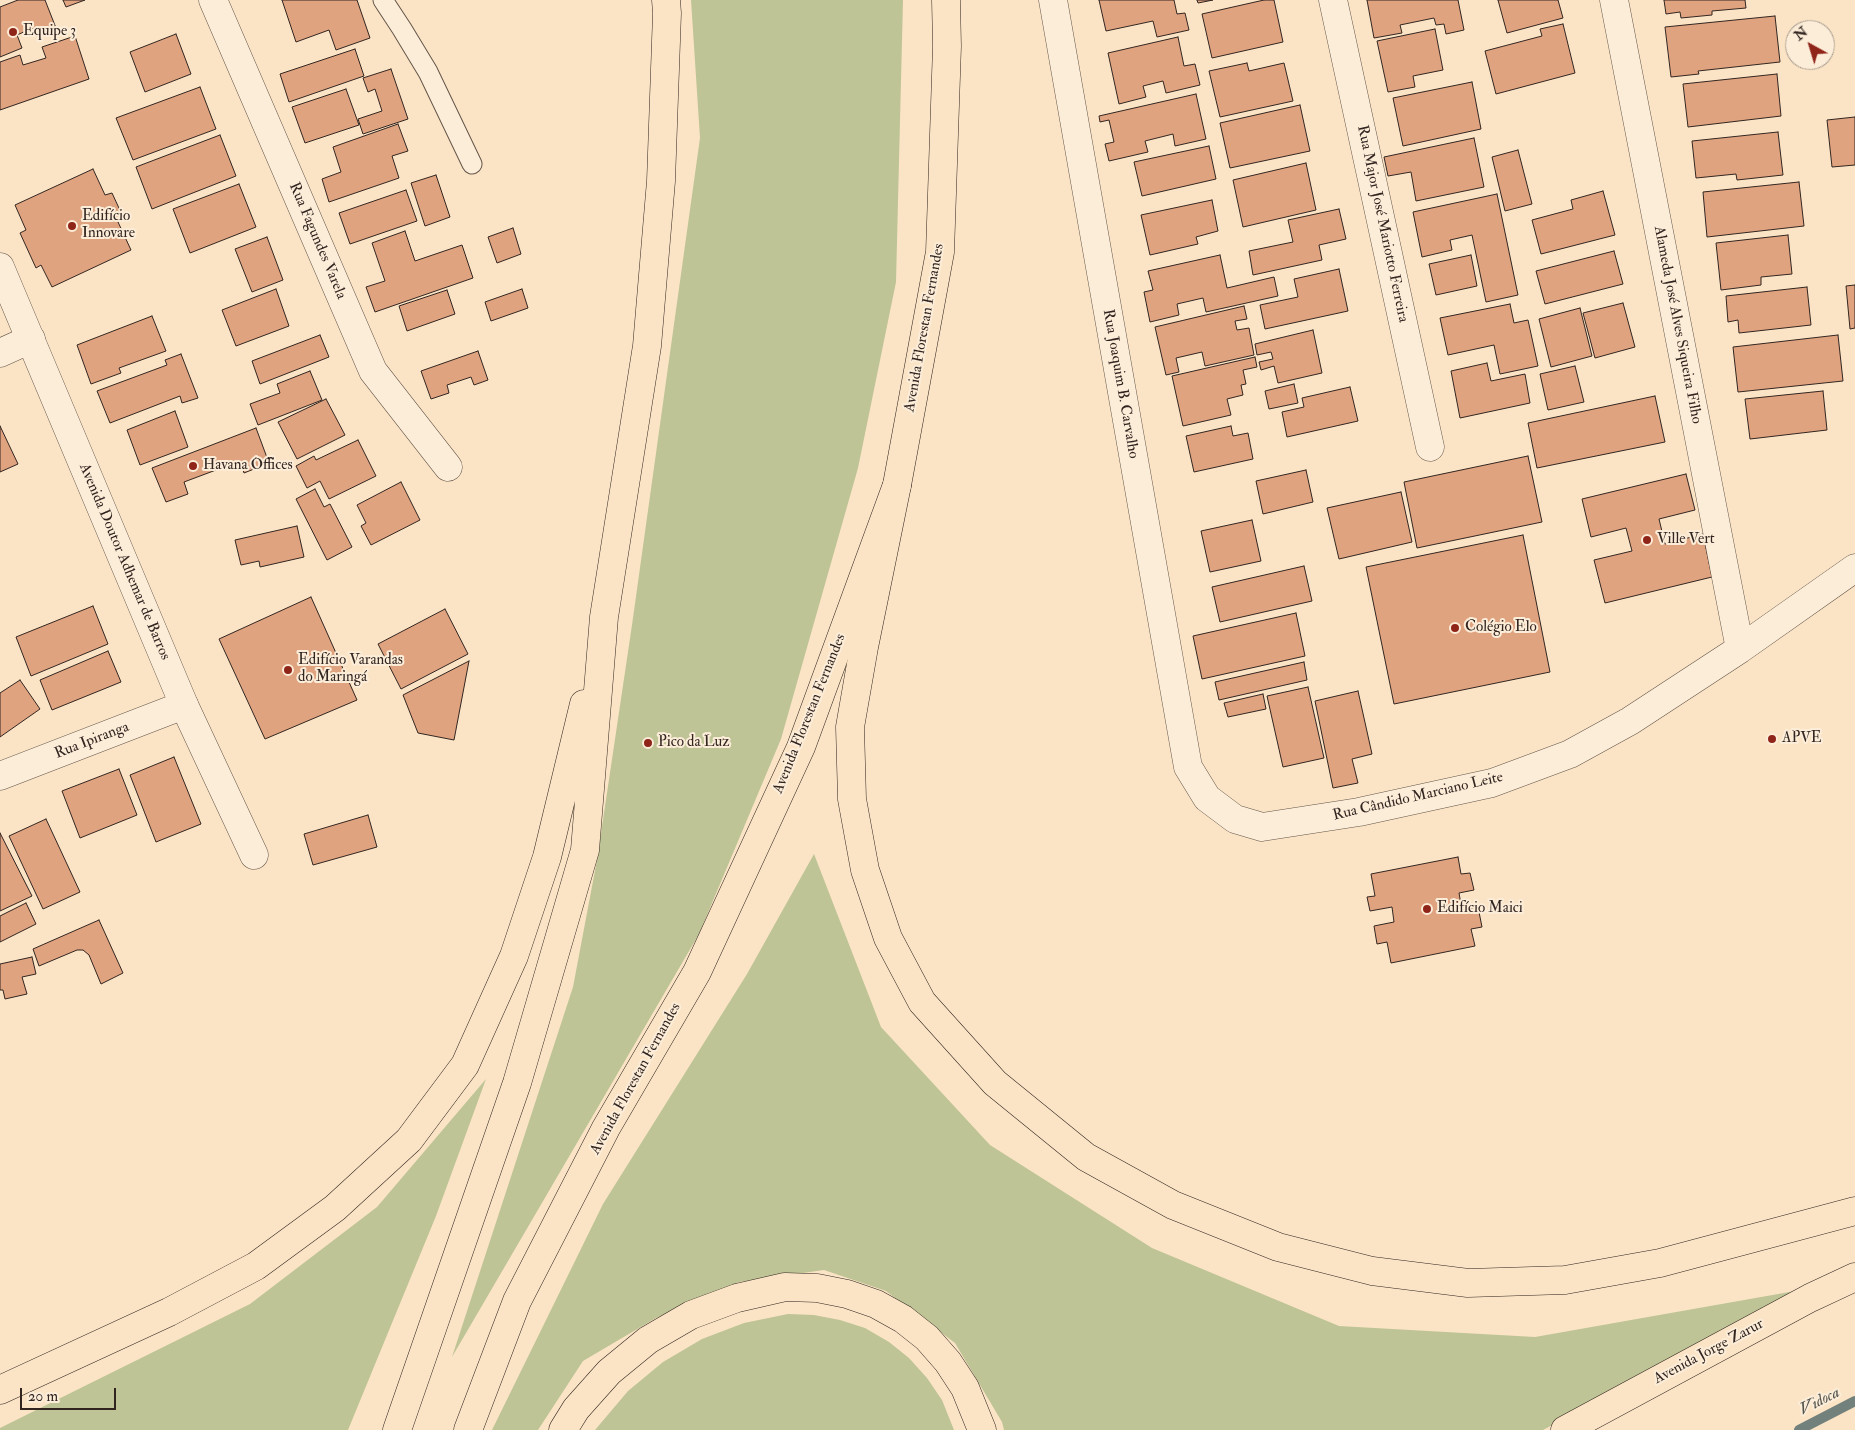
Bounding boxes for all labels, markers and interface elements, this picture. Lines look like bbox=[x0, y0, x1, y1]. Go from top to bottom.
north arrow bbox=[1785, 20, 1835, 70]
place label: Equipe 3 bbox=[23, 23, 76, 41]
text: N bbox=[1791, 23, 1811, 44]
marker: Equipe 3 bbox=[7, 26, 19, 38]
street label: Rua Major José Mariotto Ferreira bbox=[1352, 124, 1412, 324]
street label: Rua Fagundes Varela bbox=[284, 180, 350, 302]
place label: Edifício Innovare bbox=[82, 208, 135, 243]
marker: Edifício Innovare bbox=[66, 220, 78, 232]
street label: Alameda José Alves Siqueira Filho bbox=[1649, 225, 1705, 425]
street label: Avenida Florestan Fernandes bbox=[901, 242, 949, 414]
street label: Rua Joaquim B. Carvalho bbox=[1098, 308, 1142, 460]
place label: Havana Offices bbox=[203, 457, 293, 475]
marker: Havana Offices bbox=[187, 460, 199, 472]
street label: Avenida Doutor Adhemar de Barros bbox=[74, 461, 174, 663]
place label: Ville Vert bbox=[1657, 531, 1715, 549]
marker: Ville Vert bbox=[1641, 534, 1653, 546]
place label: Colégio Elo bbox=[1465, 619, 1537, 637]
marker: Colégio Elo bbox=[1449, 622, 1461, 634]
street label: Avenida Florestan Fernandes bbox=[770, 631, 850, 797]
place label: Edifício Varandas do Maringá bbox=[298, 652, 403, 687]
marker: Edifício Varandas do Maringá bbox=[282, 664, 294, 676]
street label: Rua Ipiranga bbox=[52, 719, 132, 763]
place label: APVE bbox=[1782, 730, 1822, 748]
marker: APVE bbox=[1766, 733, 1778, 745]
place label: Pico da Luz bbox=[658, 734, 730, 752]
marker: Pico da Luz bbox=[642, 737, 654, 749]
street label: Rua Cândido Marciano Leite bbox=[1331, 769, 1505, 825]
place label: Edifício Maici bbox=[1437, 900, 1523, 918]
marker: Edifício Maici bbox=[1421, 903, 1433, 915]
street label: Avenida Florestan Fernandes bbox=[587, 1000, 685, 1158]
street label: Avenida Jorge Zarur bbox=[1651, 1315, 1767, 1389]
scale bar bbox=[22, 1378, 119, 1410]
water label: Vidoca bbox=[1797, 1384, 1843, 1420]
text: 20 m bbox=[28, 1387, 58, 1406]

